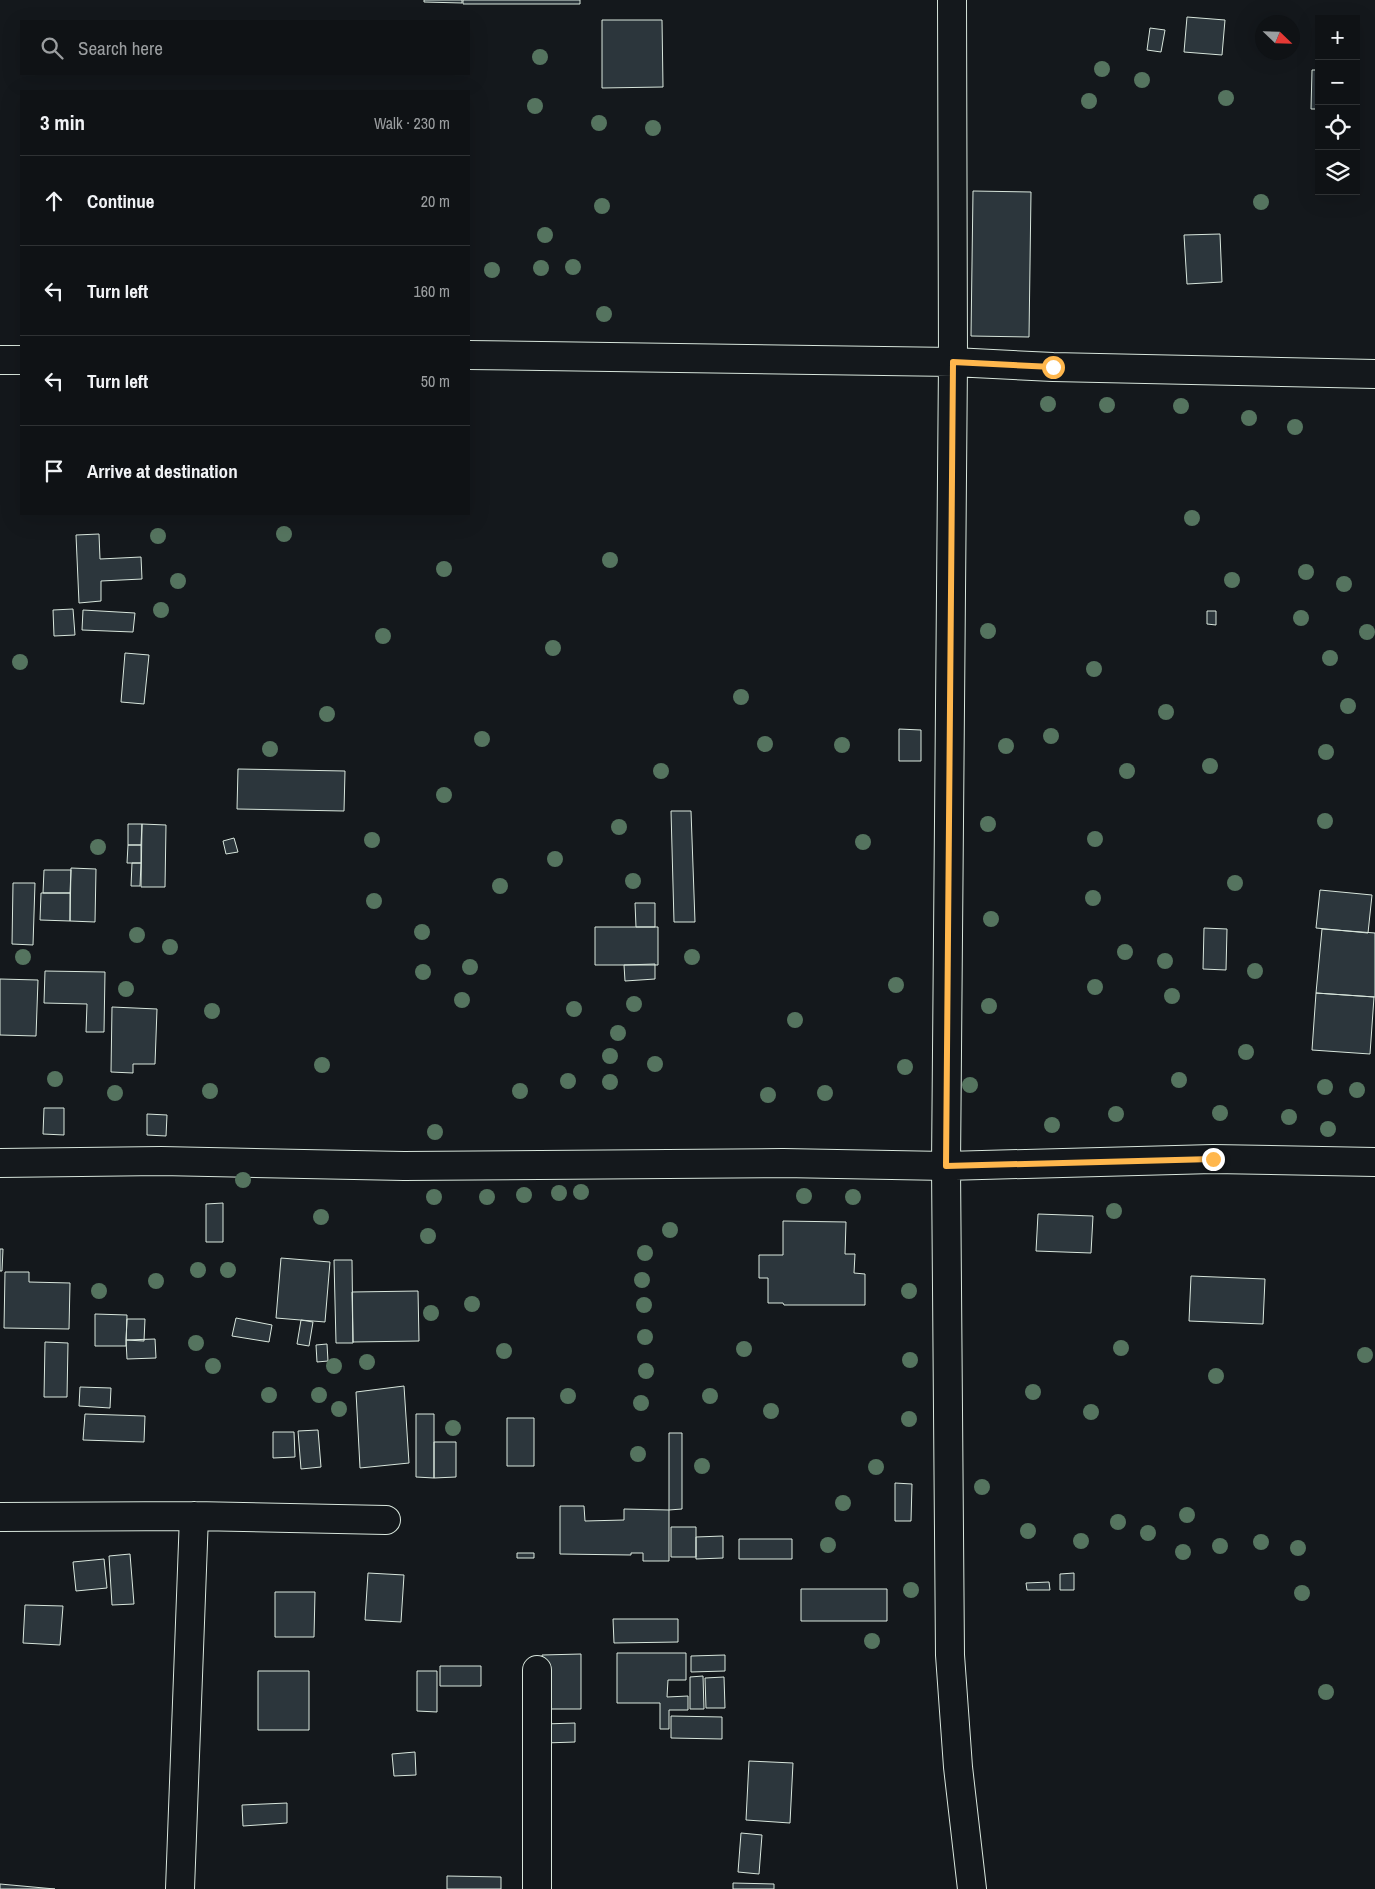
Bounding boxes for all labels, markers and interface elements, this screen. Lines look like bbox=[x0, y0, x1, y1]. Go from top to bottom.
north arrow bbox=[1255, 15, 1300, 60]
map controls bbox=[1315, 15, 1360, 195]
button: + bbox=[1315, 15, 1360, 60]
search box bbox=[20, 20, 470, 75]
icon: search bbox=[38, 34, 66, 62]
text: Search here bbox=[78, 35, 163, 61]
button: − bbox=[1315, 60, 1360, 105]
button: locate bbox=[1315, 105, 1360, 150]
text: 3 min bbox=[40, 108, 85, 137]
text: Walk · 230 m bbox=[374, 112, 450, 134]
button: layers bbox=[1315, 150, 1360, 195]
icon: ahead bbox=[40, 187, 68, 215]
text: Continue bbox=[87, 188, 155, 214]
text: 20 m bbox=[421, 190, 450, 212]
icon: left bbox=[40, 277, 68, 305]
text: Turn left bbox=[87, 278, 148, 304]
text: 160 m bbox=[414, 280, 450, 302]
route start bbox=[1042, 356, 1065, 379]
icon: left bbox=[40, 367, 68, 395]
text: Turn left bbox=[87, 368, 148, 394]
text: 50 m bbox=[421, 370, 450, 392]
icon: arrive bbox=[40, 457, 68, 485]
text: Arrive at destination bbox=[87, 458, 238, 484]
route end bbox=[1202, 1148, 1225, 1171]

